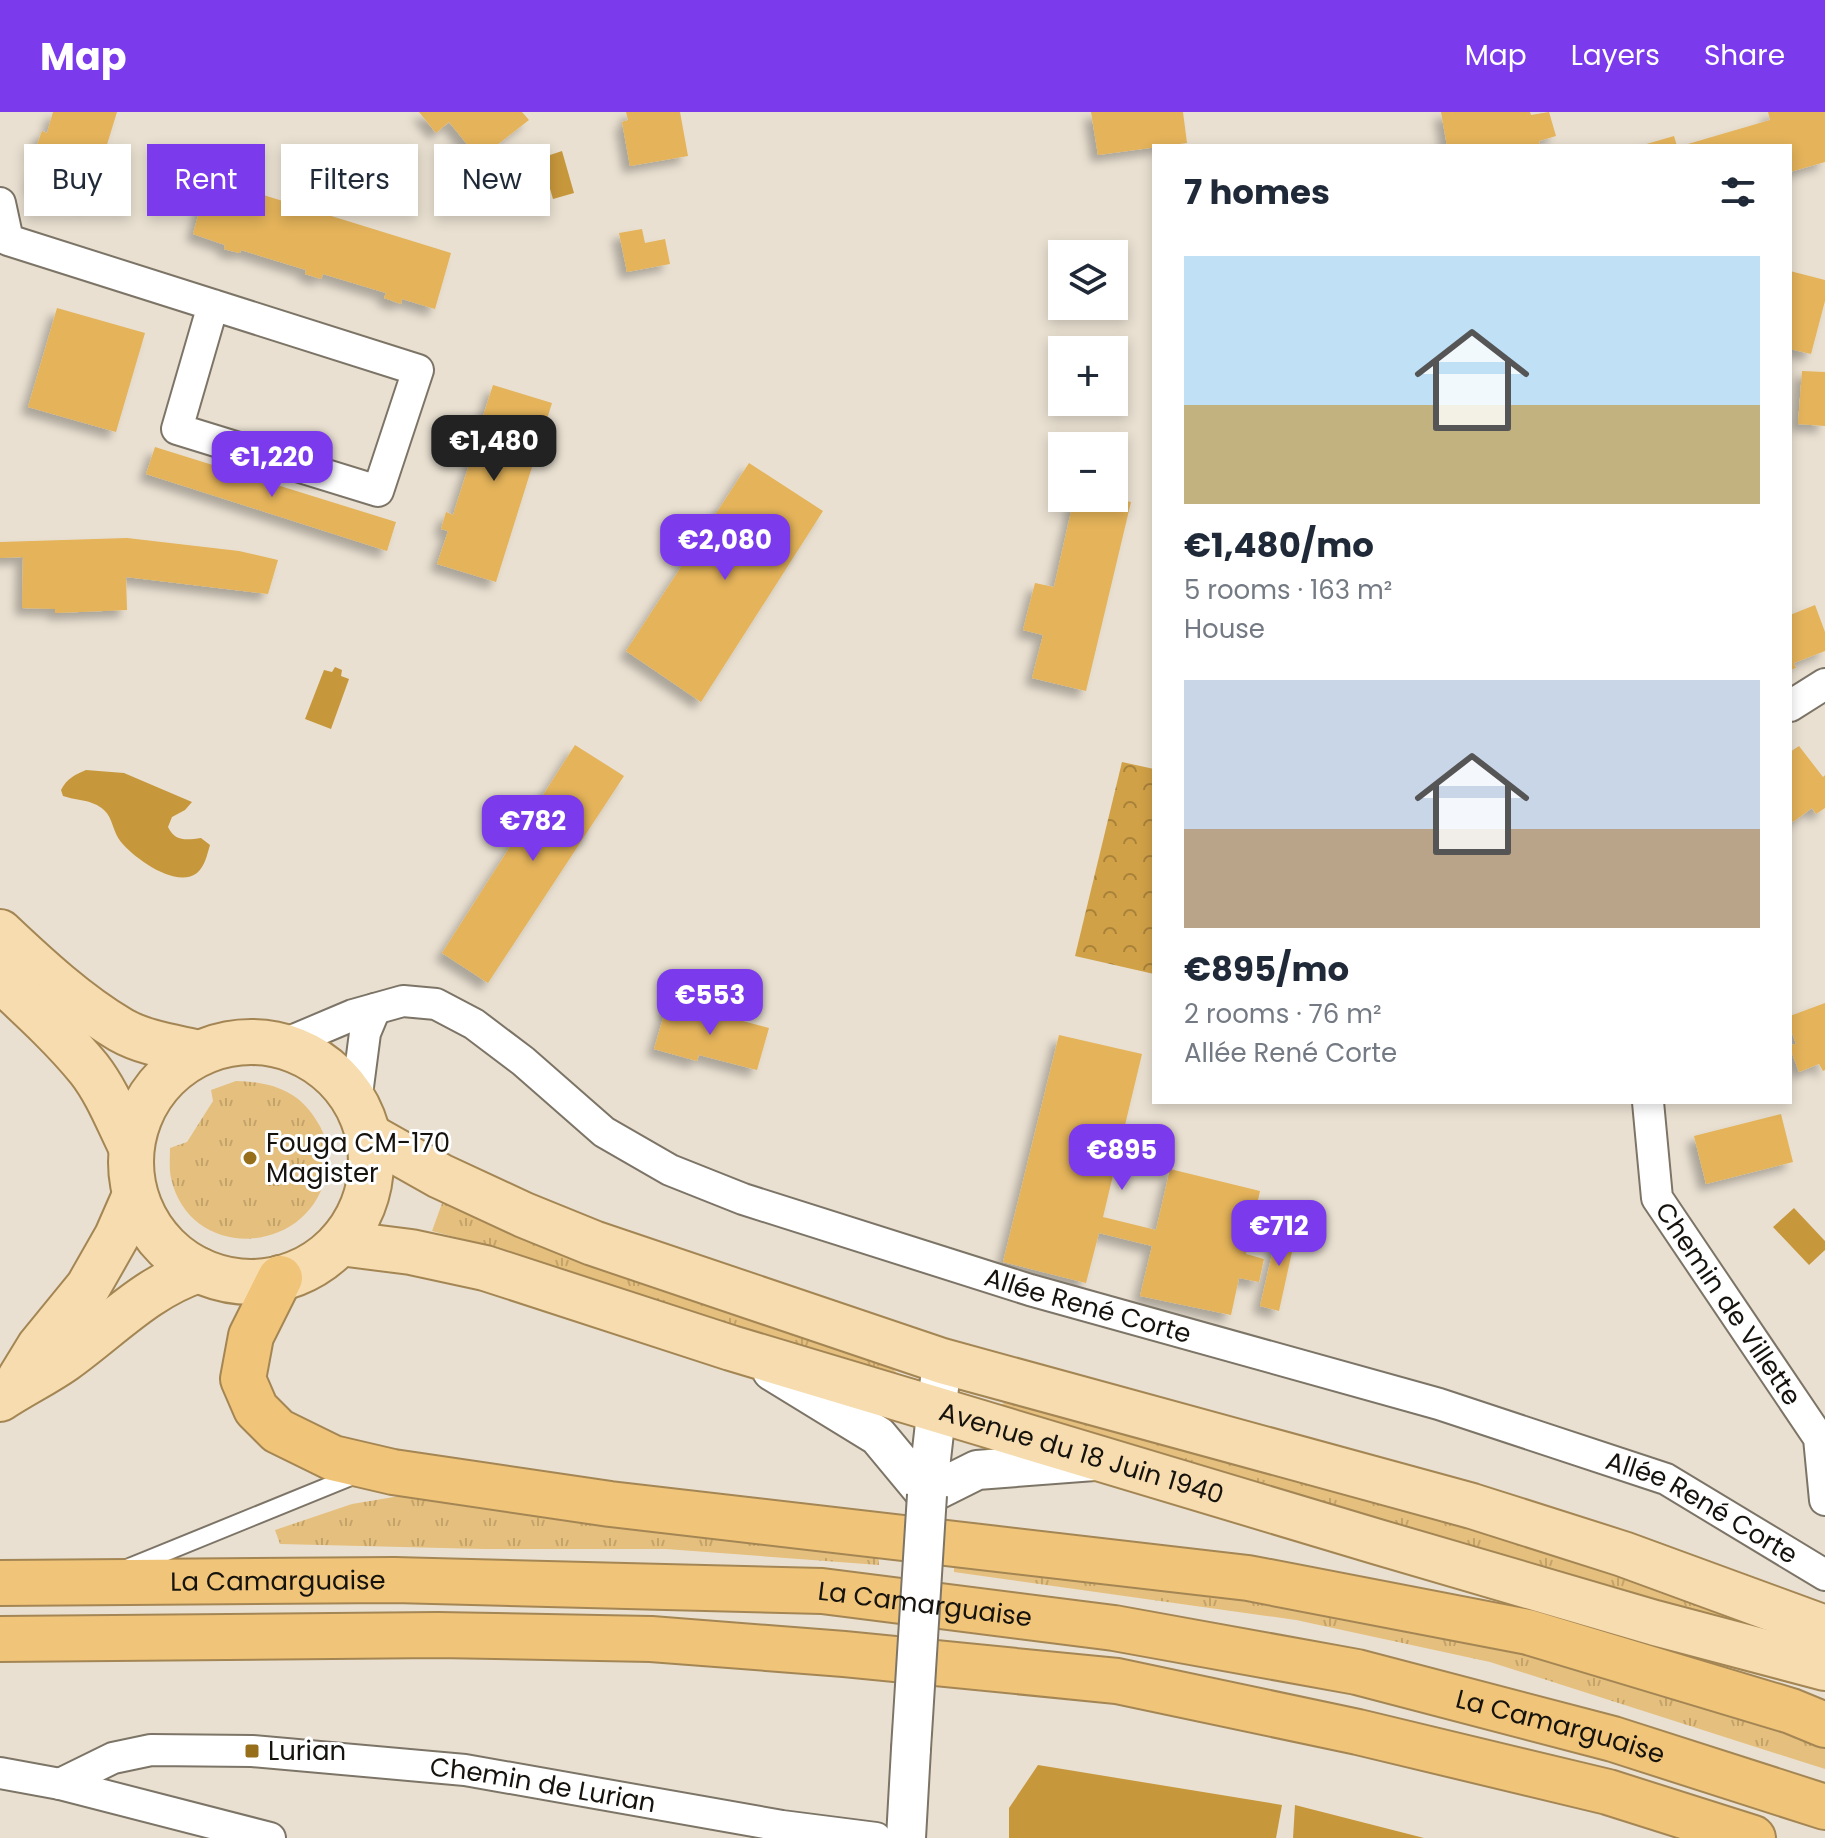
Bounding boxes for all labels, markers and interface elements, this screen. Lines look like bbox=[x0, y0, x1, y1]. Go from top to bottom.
text: Map bbox=[40, 30, 127, 83]
text: Map bbox=[1465, 36, 1527, 75]
text: Layers bbox=[1571, 36, 1660, 75]
text: Share bbox=[1704, 36, 1785, 75]
chip: Buy bbox=[24, 144, 131, 216]
chip: Rent bbox=[147, 144, 265, 216]
chip: Filters bbox=[281, 144, 418, 216]
chip: New bbox=[434, 144, 550, 216]
text: 7 homes bbox=[1184, 168, 1330, 216]
icon: filters bbox=[1716, 170, 1760, 214]
map controls bbox=[1048, 240, 1128, 512]
button: layers bbox=[1048, 240, 1128, 320]
icon: home bbox=[1400, 308, 1544, 452]
button: + bbox=[1048, 336, 1128, 416]
pin: €1,480 bbox=[429, 415, 559, 483]
text: €1,480 bbox=[449, 423, 539, 459]
pin: €1,220 bbox=[207, 431, 337, 499]
button: − bbox=[1048, 432, 1128, 512]
text: €1,220 bbox=[230, 439, 314, 475]
pin: €2,080 bbox=[660, 514, 790, 582]
text: €1,480/mo bbox=[1184, 521, 1374, 569]
text: €2,080 bbox=[678, 522, 772, 558]
text: 5 rooms · 163 m² bbox=[1184, 572, 1392, 608]
text: House bbox=[1184, 611, 1265, 647]
icon: home bbox=[1400, 732, 1544, 876]
pin: €782 bbox=[486, 795, 580, 863]
text: €782 bbox=[500, 803, 566, 839]
text: €895/mo bbox=[1184, 945, 1349, 993]
pin: €553 bbox=[663, 969, 757, 1037]
text: €553 bbox=[675, 977, 745, 1013]
text: 2 rooms · 76 m² bbox=[1184, 996, 1382, 1032]
text: Allée René Corte bbox=[1184, 1035, 1397, 1071]
pin: €895 bbox=[1075, 1124, 1169, 1192]
place label: Fouga CM-170 Magister bbox=[266, 1125, 450, 1191]
text: €895 bbox=[1087, 1132, 1157, 1168]
marker: Fouga CM-170 Magister bbox=[241, 1149, 259, 1167]
street label: Chemin de Villette bbox=[1647, 1195, 1810, 1413]
pin: €712 bbox=[1232, 1200, 1326, 1268]
text: €712 bbox=[1249, 1208, 1309, 1244]
street label: Allée René Corte bbox=[980, 1259, 1195, 1352]
street label: Avenue du 18 Juin 1940 bbox=[935, 1393, 1228, 1513]
street label: Allée René Corte bbox=[1601, 1442, 1805, 1572]
street label: La Camarguaise bbox=[170, 1562, 386, 1600]
street label: La Camarguaise bbox=[816, 1573, 1034, 1635]
street label: La Camarguaise bbox=[1452, 1681, 1670, 1773]
place label: Lurian bbox=[268, 1733, 346, 1769]
marker: Lurian bbox=[243, 1742, 261, 1760]
street label: Chemin de Lurian bbox=[429, 1749, 659, 1821]

